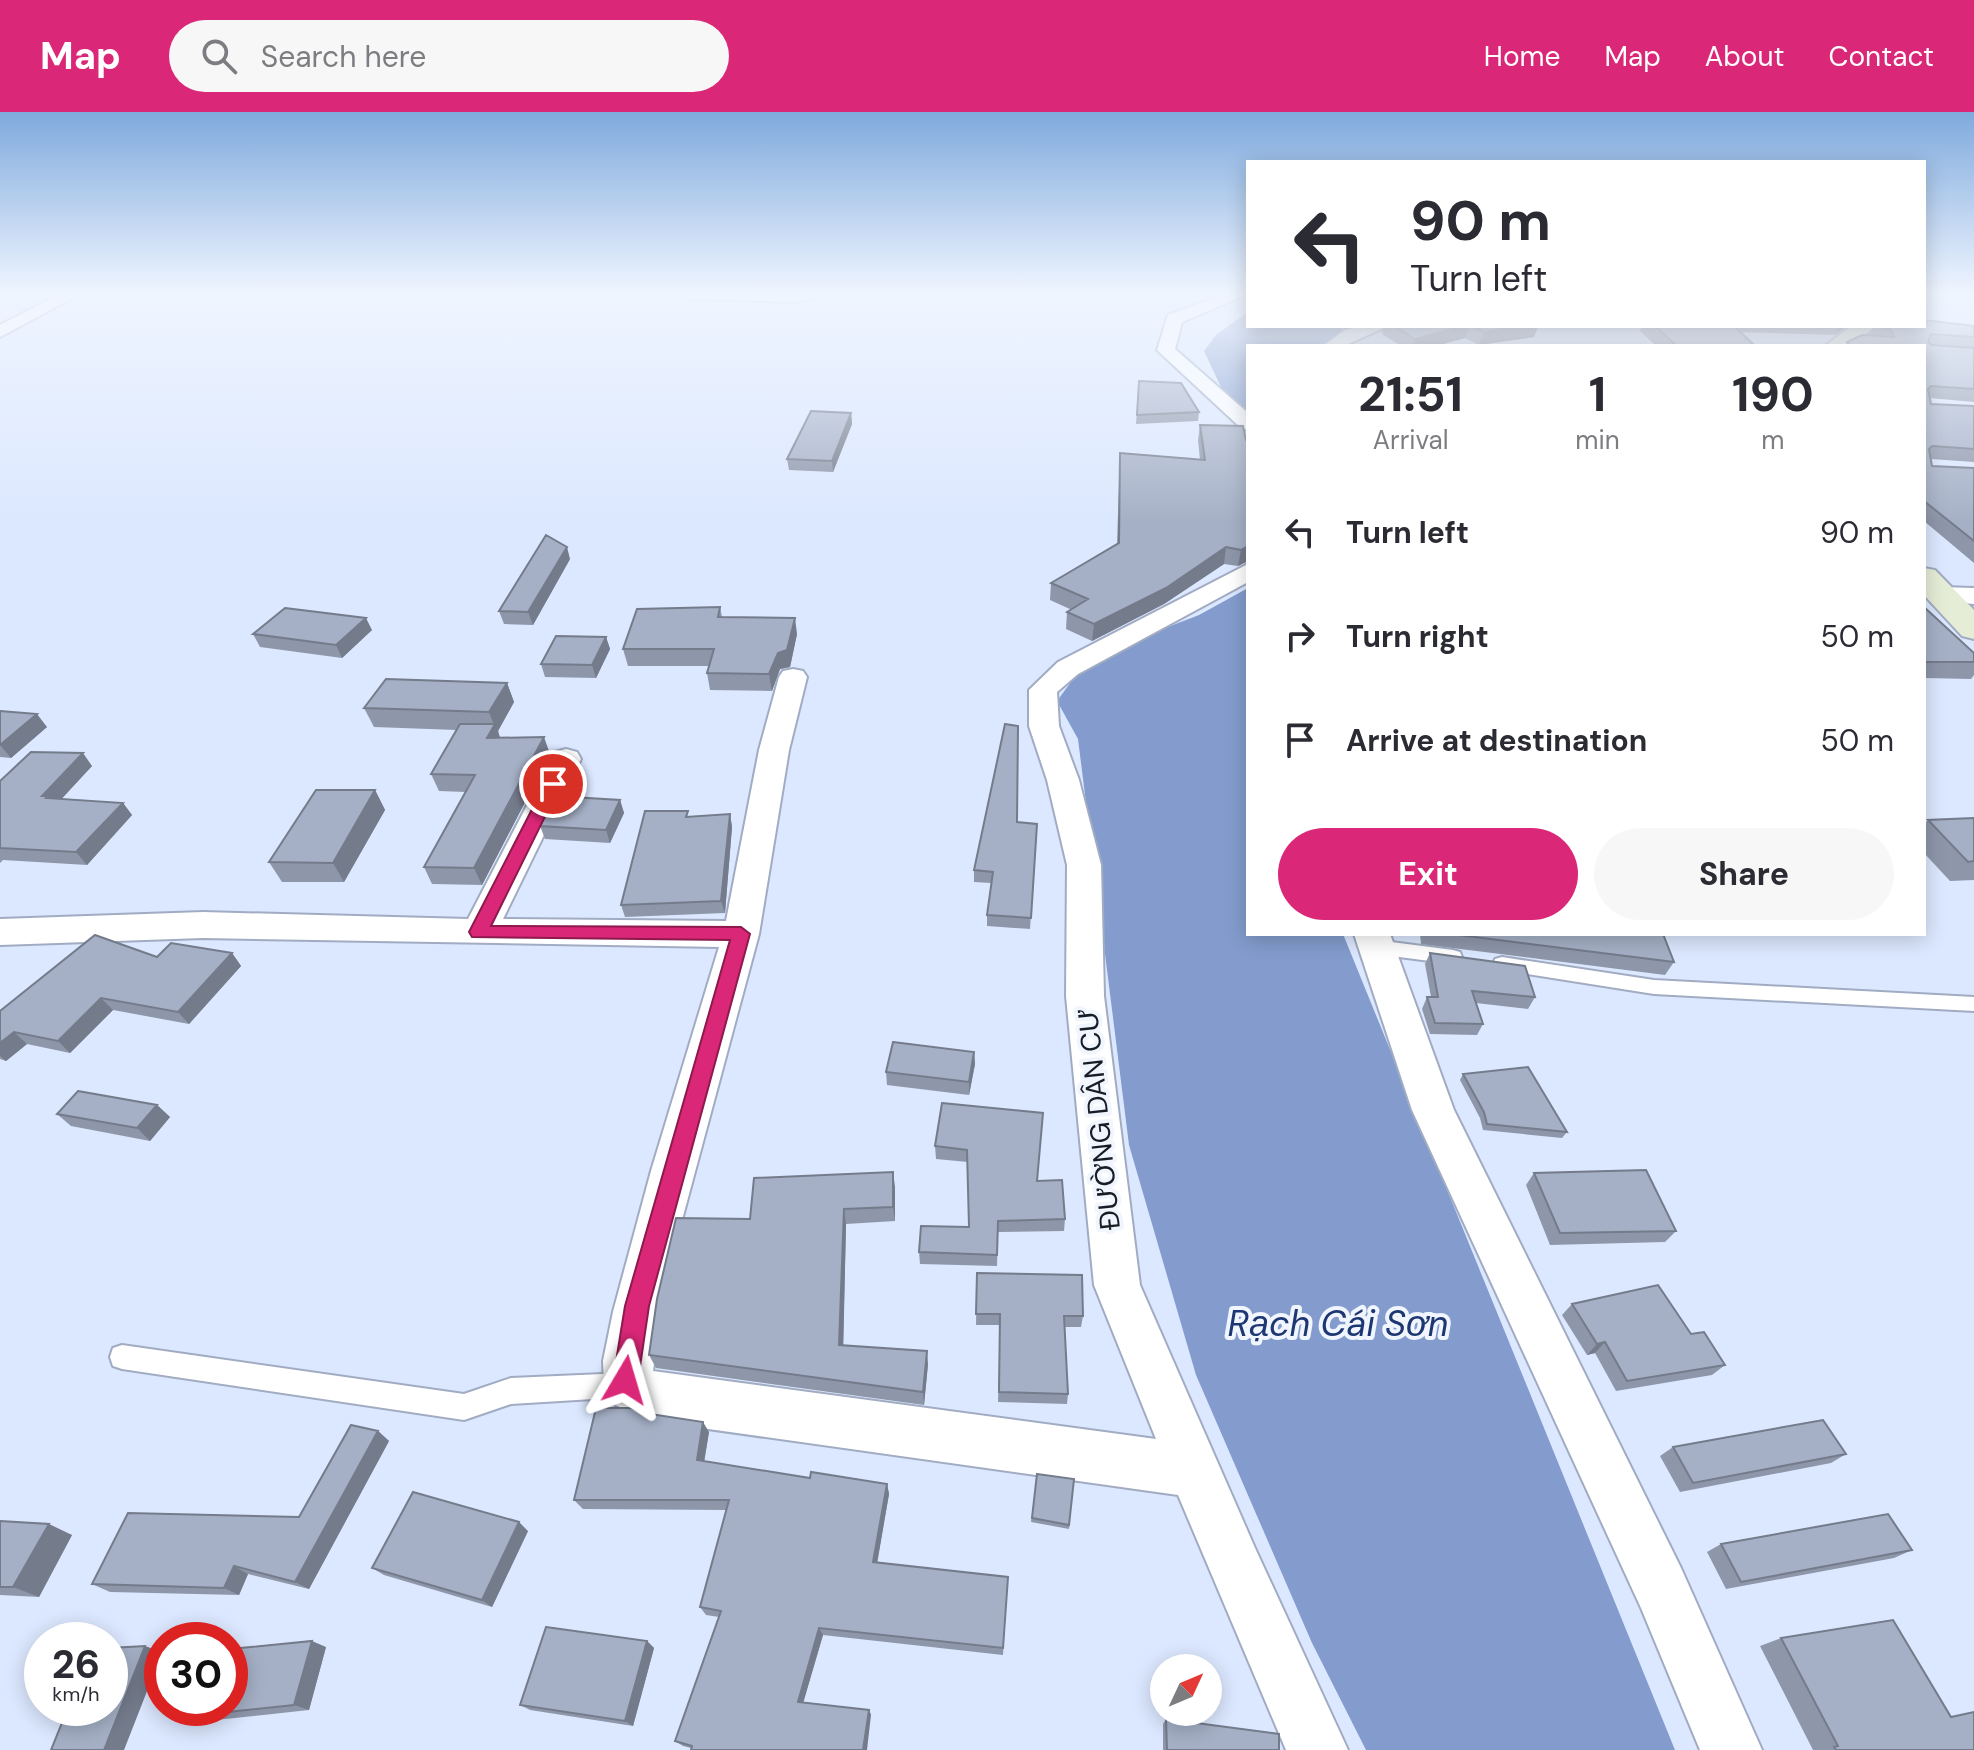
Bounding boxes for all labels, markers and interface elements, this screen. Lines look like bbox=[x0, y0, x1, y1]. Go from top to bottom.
search box bbox=[169, 20, 729, 92]
text: Map bbox=[40, 31, 121, 81]
icon: search bbox=[197, 34, 241, 78]
text: Search here bbox=[261, 37, 426, 76]
text: Home bbox=[1484, 38, 1560, 75]
text: Map bbox=[1604, 38, 1661, 75]
text: About bbox=[1705, 38, 1784, 75]
text: Contact bbox=[1828, 38, 1934, 75]
text: 90 m bbox=[1410, 184, 1551, 257]
icon: left bbox=[1278, 192, 1382, 296]
text: Turn left bbox=[1410, 255, 1547, 302]
text: 21:51 bbox=[1358, 363, 1463, 426]
text: 1 bbox=[1589, 363, 1606, 426]
text: 190 bbox=[1732, 363, 1814, 426]
text: Arrival bbox=[1373, 423, 1449, 457]
text: min bbox=[1575, 423, 1620, 457]
text: m bbox=[1761, 423, 1784, 457]
icon: left bbox=[1278, 510, 1322, 554]
text: Turn left bbox=[1346, 513, 1469, 552]
text: 90 m bbox=[1820, 513, 1894, 552]
icon: right bbox=[1278, 614, 1322, 658]
text: Turn right bbox=[1346, 617, 1489, 656]
text: 50 m bbox=[1820, 617, 1894, 656]
icon: arrive bbox=[1278, 718, 1322, 762]
text: Arrive at destination bbox=[1346, 721, 1647, 760]
text: 50 m bbox=[1820, 721, 1894, 760]
pin bbox=[519, 750, 587, 818]
icon: arrive bbox=[531, 762, 575, 806]
button: Exit bbox=[1278, 828, 1578, 920]
button: Share bbox=[1594, 828, 1894, 920]
street label: ĐƯỜNG DÂN CƯ bbox=[1069, 1006, 1129, 1232]
water label: Rạch Cái Sơn bbox=[1228, 1300, 1449, 1347]
position arrow bbox=[583, 1338, 667, 1422]
speed limit sign: 30 bbox=[144, 1622, 248, 1726]
text: 26 bbox=[52, 1638, 100, 1690]
north arrow bbox=[1150, 1654, 1222, 1726]
map controls bbox=[1150, 1654, 1222, 1726]
text: km/h bbox=[52, 1681, 100, 1707]

